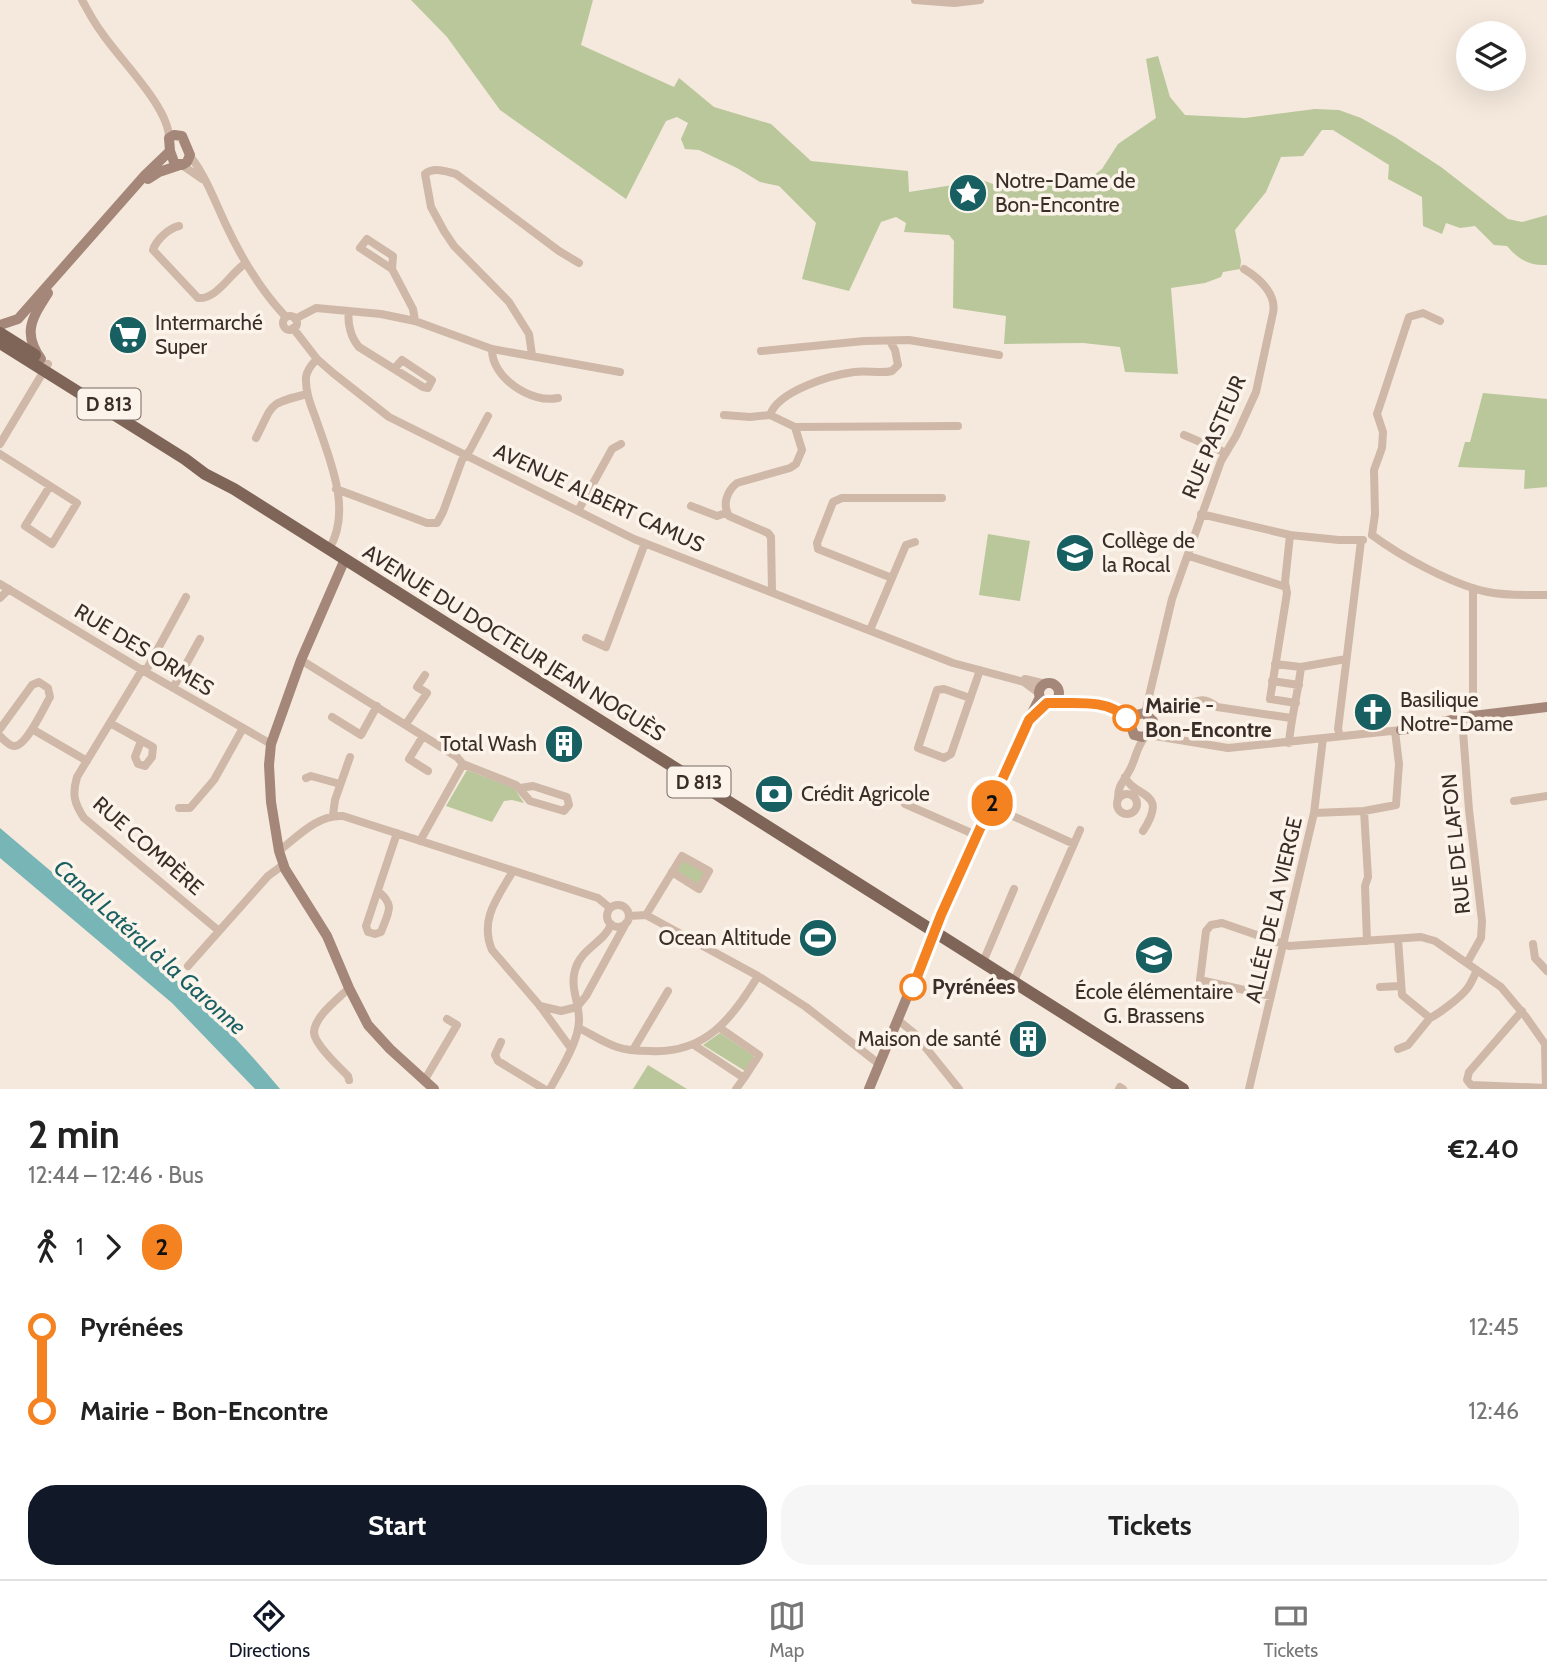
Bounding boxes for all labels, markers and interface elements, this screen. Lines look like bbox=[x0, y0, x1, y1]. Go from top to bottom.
map controls bbox=[1456, 21, 1526, 91]
button: layers bbox=[1456, 21, 1526, 91]
place label: Notre-Dame de Bon-Encontre bbox=[995, 168, 1136, 217]
place icon: Notre-Dame de Bon-Encontre bbox=[947, 172, 989, 214]
place label: Intermarché Super bbox=[155, 310, 263, 359]
supermarket icon: Intermarché Super bbox=[107, 314, 149, 356]
street label: RUE PASTEUR bbox=[1176, 371, 1251, 502]
road number: D 813 bbox=[78, 388, 140, 420]
street label: AVENUE ALBERT CAMUS bbox=[490, 438, 708, 557]
place label: Collège de la Rocal bbox=[1102, 528, 1195, 577]
school or university icon: Collège de la Rocal bbox=[1054, 532, 1096, 574]
street label: AVENUE DU DOCTEUR JEAN NOGUÈS bbox=[359, 539, 670, 746]
street label: RUE DES ORMES bbox=[70, 598, 218, 701]
place label: Basilique Notre-Dame bbox=[1400, 687, 1514, 736]
church icon: Basilique Notre-Dame bbox=[1352, 691, 1394, 733]
place label: Mairie - Bon-Encontre bbox=[1145, 693, 1272, 742]
marker: Mairie - Bon-Encontre bbox=[1113, 705, 1139, 731]
building icon: Total Wash bbox=[543, 723, 585, 765]
place label: Total Wash bbox=[440, 731, 537, 756]
road number: D 813 bbox=[668, 766, 730, 797]
bank icon: Crédit Agricole bbox=[753, 773, 795, 815]
street label: RUE DE LAFON bbox=[1436, 773, 1475, 916]
line badge: 2 bbox=[969, 780, 1015, 826]
place label: Crédit Agricole bbox=[801, 781, 930, 806]
text: 2 bbox=[986, 788, 998, 817]
street label: RUE COMPÈRE bbox=[88, 791, 209, 900]
street label: ALLÉE DE LA VIERGE bbox=[1240, 815, 1307, 1005]
water label: Canal Latéral à la Garonne bbox=[48, 853, 252, 1041]
sports icon: Ocean Altitude bbox=[797, 917, 839, 959]
place label: Ocean Altitude bbox=[659, 925, 791, 950]
school or university icon: École élémentaire G. Brassens bbox=[1133, 934, 1175, 976]
marker: Pyrénées bbox=[900, 974, 926, 1000]
place label: Pyrénées bbox=[932, 974, 1016, 999]
place label: École élémentaire G. Brassens bbox=[1075, 979, 1233, 1028]
building icon: Maison de santé bbox=[1007, 1018, 1049, 1060]
place label: Maison de santé bbox=[858, 1026, 1001, 1051]
text: 2 min bbox=[28, 1111, 120, 1158]
text: €2.40 bbox=[1448, 1133, 1519, 1165]
text: 12:44 – 12:46 · Bus bbox=[28, 1161, 204, 1189]
icon: walk bbox=[28, 1228, 66, 1266]
icon: forward bbox=[94, 1228, 132, 1266]
text: 2 bbox=[156, 1232, 168, 1261]
text: 1 bbox=[76, 1233, 84, 1261]
text: Pyrénées bbox=[80, 1311, 183, 1343]
text: 12:45 bbox=[1469, 1313, 1519, 1341]
text: Mairie - Bon-Encontre bbox=[80, 1395, 328, 1427]
text: 12:46 bbox=[1468, 1397, 1519, 1425]
button: Start bbox=[28, 1485, 767, 1565]
button: Tickets bbox=[781, 1485, 1519, 1565]
tab: Directions bbox=[229, 1597, 310, 1662]
tab: Map bbox=[768, 1597, 806, 1662]
tab: Tickets bbox=[1263, 1597, 1318, 1662]

